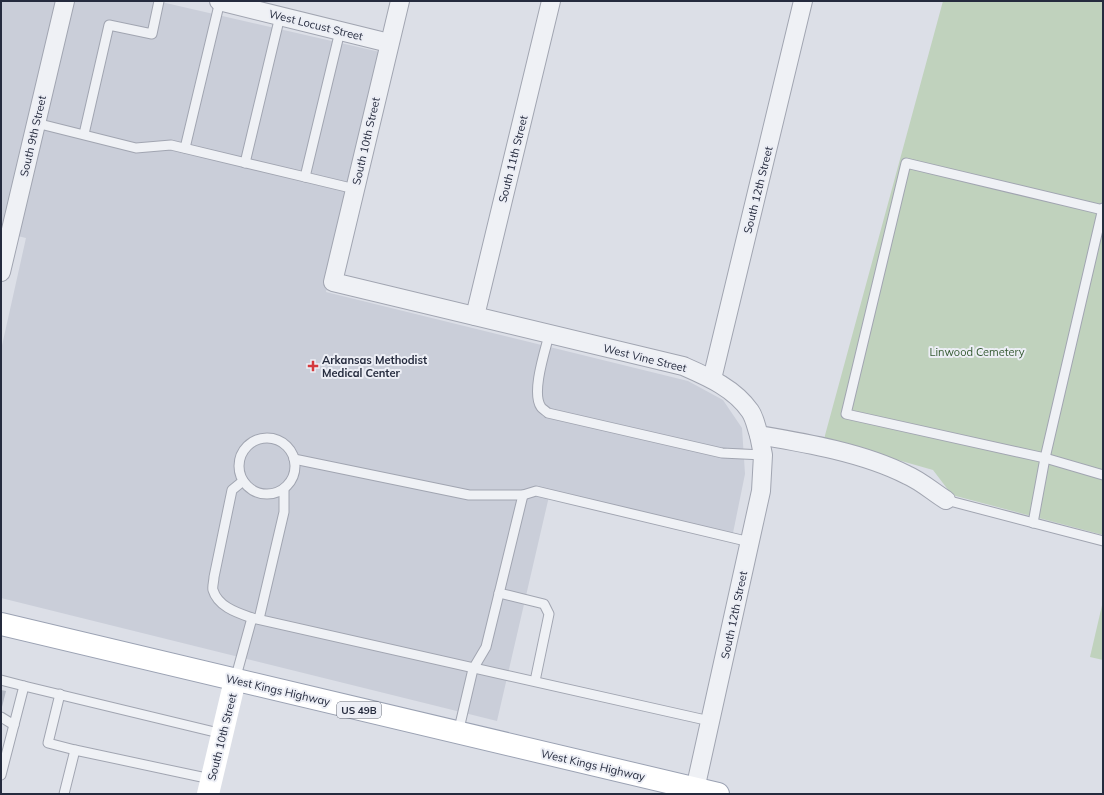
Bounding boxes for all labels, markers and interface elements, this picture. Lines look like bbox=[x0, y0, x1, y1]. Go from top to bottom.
street label: West Locust Street bbox=[268, 7, 365, 43]
street label: South 9th Street bbox=[17, 94, 49, 178]
street label: South 10th Street bbox=[349, 96, 383, 186]
street label: South 11th Street bbox=[495, 114, 531, 204]
street label: South 12th Street bbox=[740, 145, 776, 235]
street label: West Vine Street bbox=[602, 341, 688, 375]
park label: Linwood Cemetery bbox=[929, 345, 1025, 359]
place label: Arkansas Methodist Medical Center bbox=[322, 353, 427, 380]
marker: Arkansas Methodist Medical Center bbox=[307, 360, 319, 372]
street label: South 12th Street bbox=[718, 570, 750, 660]
street label: West Kings Highway bbox=[224, 671, 332, 709]
street label: South 10th Street bbox=[204, 692, 240, 782]
road number: US 49B bbox=[337, 702, 381, 718]
street label: West Kings Highway bbox=[539, 746, 647, 784]

